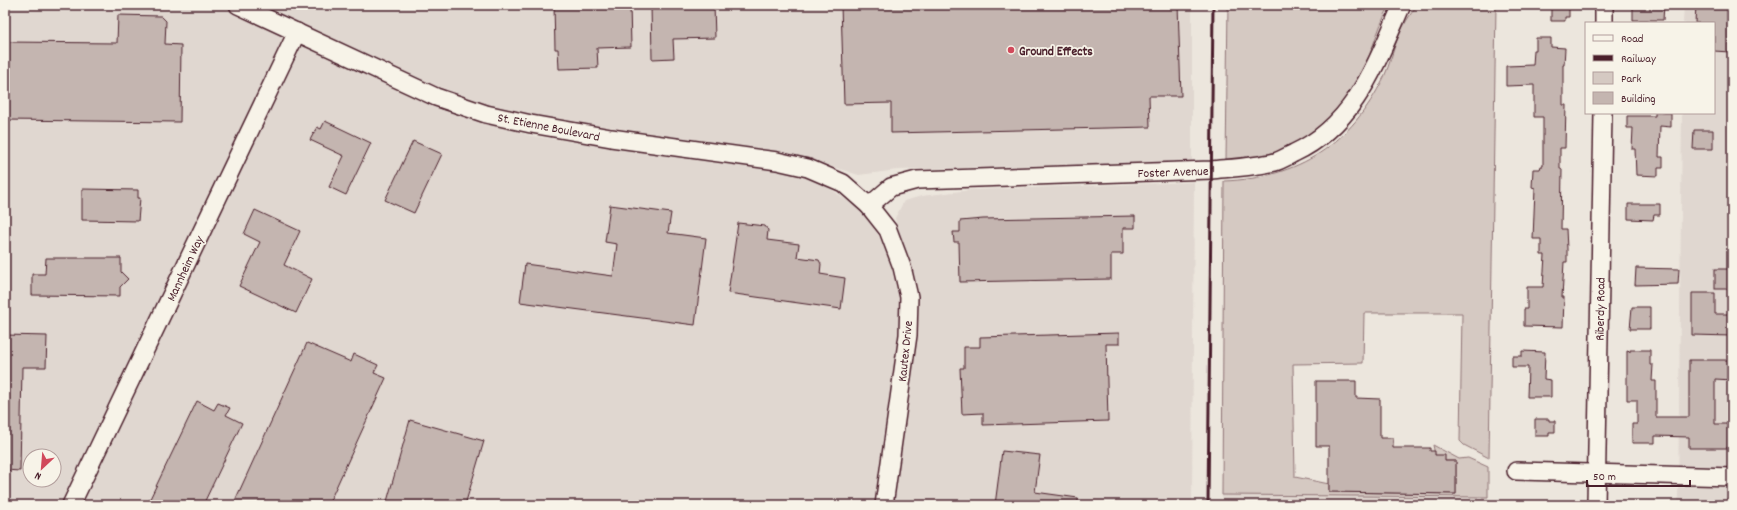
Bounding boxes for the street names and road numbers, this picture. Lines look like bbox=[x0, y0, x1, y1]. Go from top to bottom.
street label: St. Etienne Boulevard bbox=[496, 109, 601, 148]
street label: Foster Avenue bbox=[1137, 163, 1209, 184]
street label: Mannheim Way bbox=[163, 232, 210, 305]
street label: Riberdy Road bbox=[1591, 277, 1612, 341]
street label: Kautex Drive bbox=[894, 320, 919, 383]

